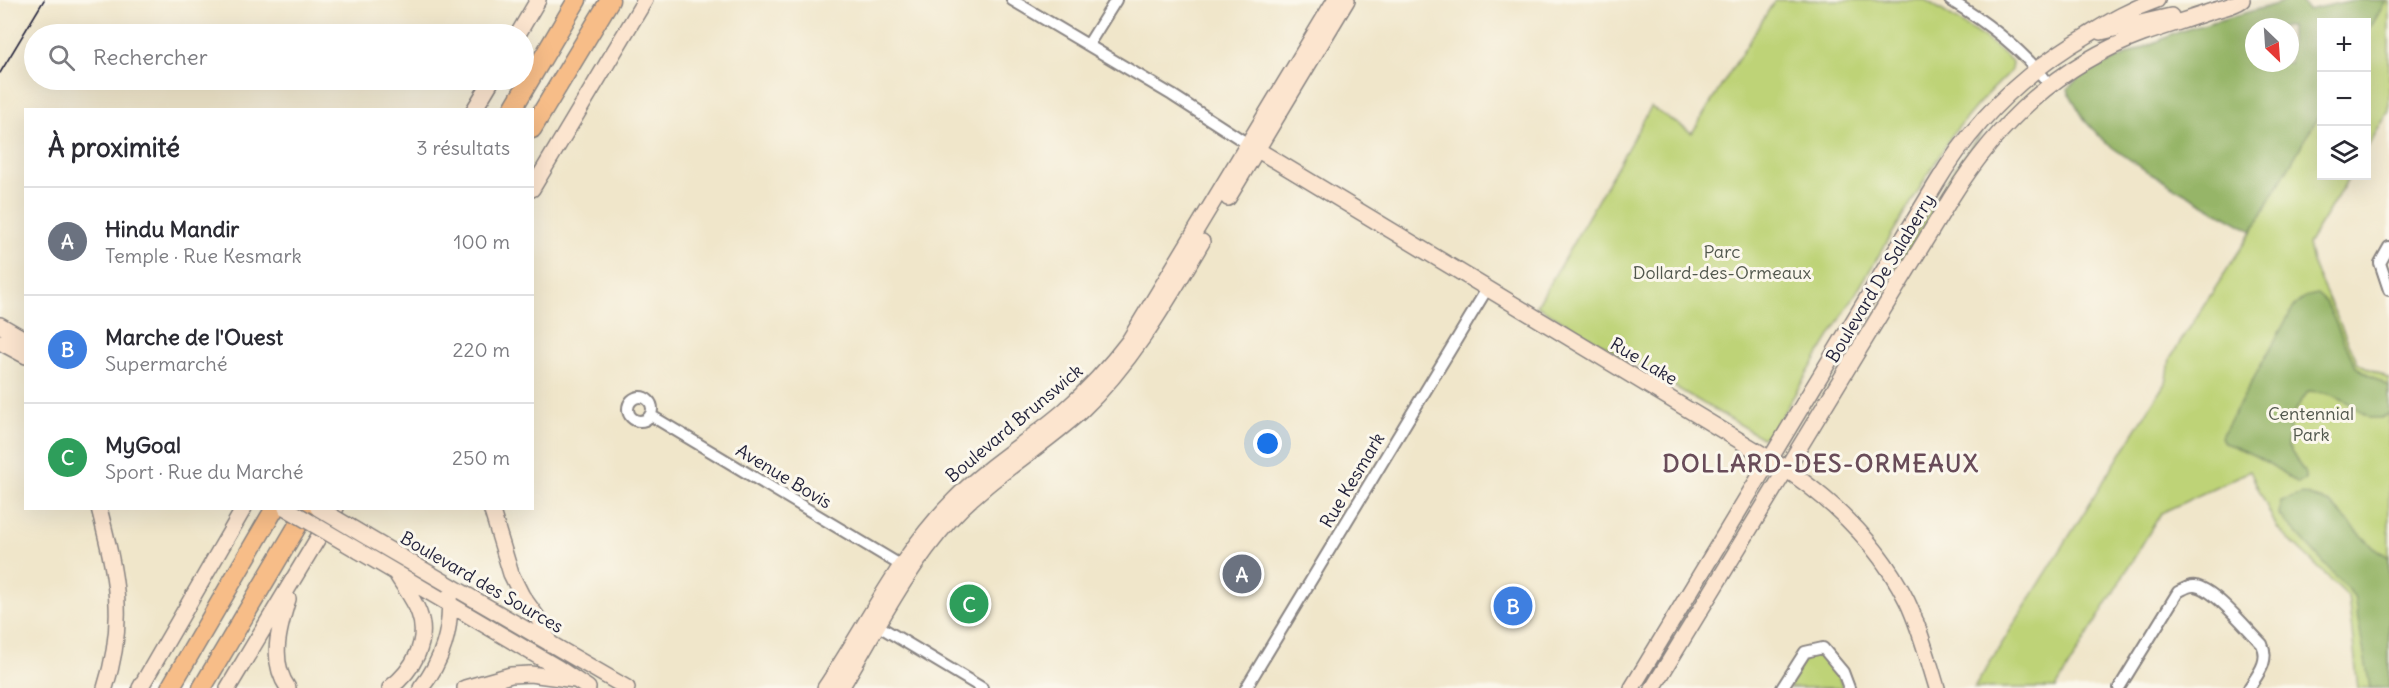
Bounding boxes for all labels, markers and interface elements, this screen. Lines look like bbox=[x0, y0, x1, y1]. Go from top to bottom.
north arrow bbox=[2245, 18, 2299, 72]
map controls bbox=[2317, 18, 2371, 180]
button: + bbox=[2317, 18, 2371, 72]
search box bbox=[24, 24, 534, 90]
icon: search bbox=[45, 41, 78, 74]
text: Rechercher bbox=[93, 43, 208, 71]
button: − bbox=[2317, 72, 2371, 126]
button: layers bbox=[2317, 126, 2371, 180]
text: À proximité bbox=[48, 131, 180, 164]
text: 3 résultats bbox=[416, 135, 510, 160]
street label: Boulevard De Salaberry bbox=[1820, 189, 1940, 367]
text: Hindu Mandir bbox=[105, 215, 239, 243]
text: A bbox=[61, 229, 74, 254]
text: 100 m bbox=[453, 229, 510, 254]
park label: Parc Dollard-des-Ormeaux bbox=[1633, 240, 1811, 284]
text: Temple · Rue Kesmark bbox=[105, 243, 302, 268]
text: Marche de l'Ouest bbox=[105, 323, 283, 351]
street label: Rue Lake bbox=[1606, 332, 1682, 390]
text: B bbox=[61, 337, 74, 362]
text: 220 m bbox=[453, 337, 510, 362]
text: Supermarché bbox=[105, 351, 228, 376]
street label: Boulevard Brunswick bbox=[941, 359, 1087, 487]
park label: Centennial Park bbox=[2268, 402, 2354, 446]
street label: Rue Kesmark bbox=[1315, 428, 1389, 532]
your location bbox=[1253, 429, 1282, 458]
text: MyGoal bbox=[105, 431, 181, 459]
street label: Avenue Bovis bbox=[732, 438, 836, 514]
text: C bbox=[61, 445, 74, 470]
text: 250 m bbox=[452, 445, 510, 470]
district label: DOLLARD-DES-ORMEAUX bbox=[1663, 448, 1979, 478]
text: Sport · Rue du Marché bbox=[105, 459, 304, 484]
street label: Boulevard des Sources bbox=[396, 526, 568, 638]
pin: A bbox=[1222, 552, 1262, 596]
pin: C bbox=[950, 582, 988, 626]
pin: B bbox=[1494, 584, 1532, 628]

